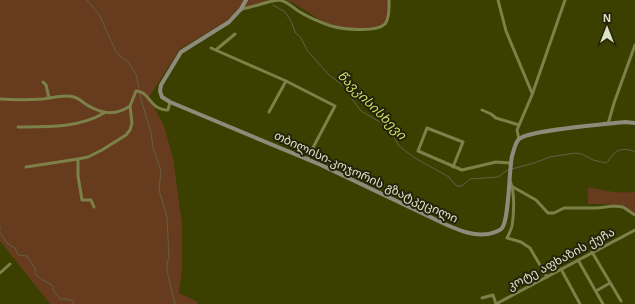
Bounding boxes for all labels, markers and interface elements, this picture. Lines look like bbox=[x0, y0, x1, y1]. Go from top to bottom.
north arrow bbox=[587, 8, 627, 48]
text: N bbox=[603, 12, 611, 24]
water label: წავკისისხევი bbox=[334, 68, 410, 143]
street label: თბილისი-კოჯორის გზატკეცილი bbox=[271, 128, 460, 227]
street label: კოტე აფხაზის ქუჩა bbox=[505, 225, 617, 293]

